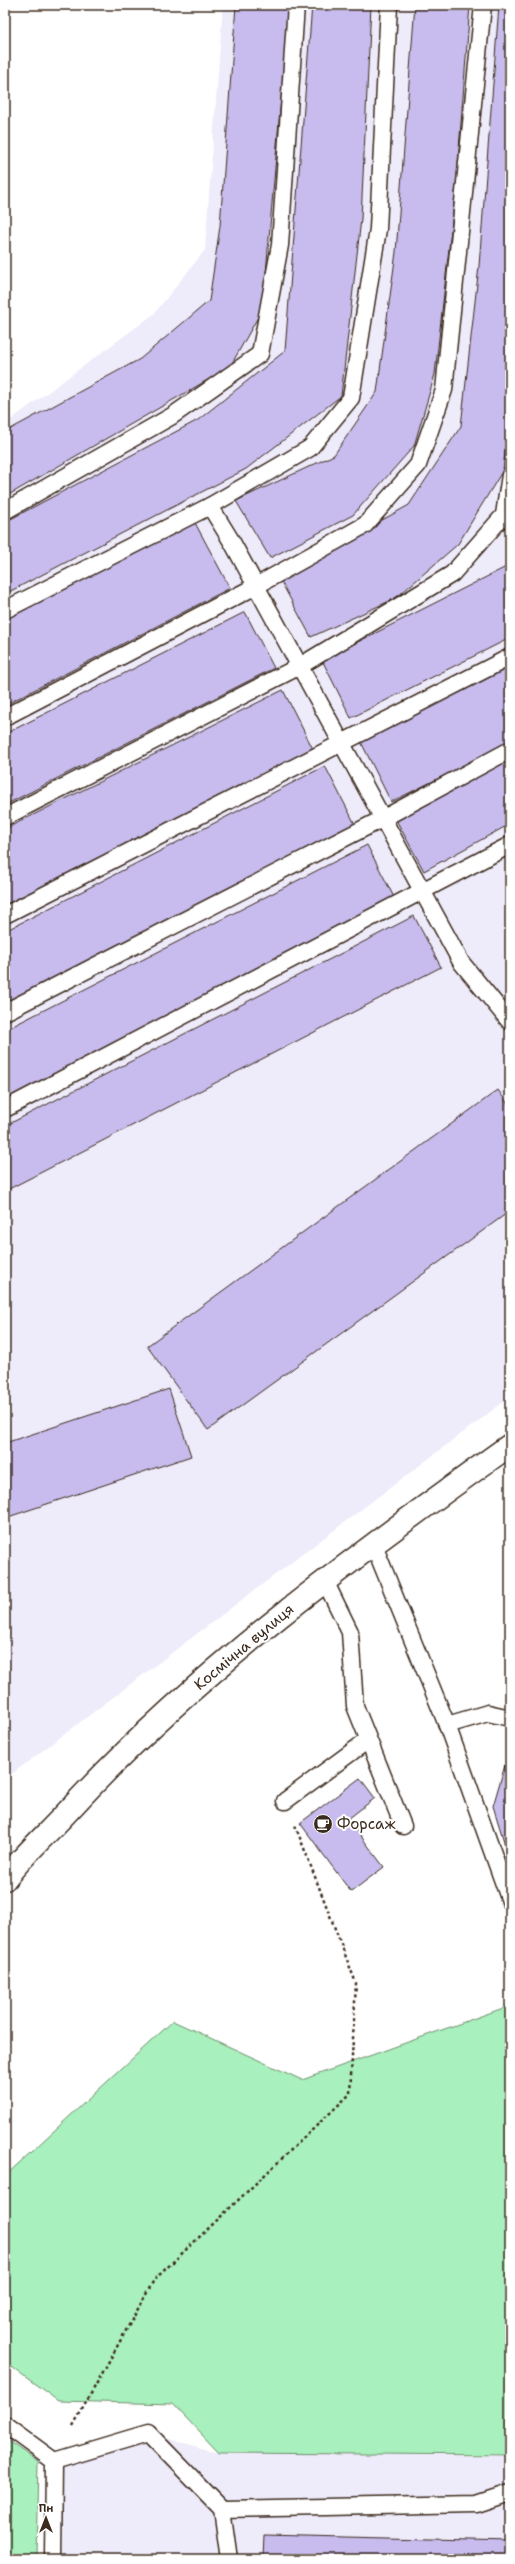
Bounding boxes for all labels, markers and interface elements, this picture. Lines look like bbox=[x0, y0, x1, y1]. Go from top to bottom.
street label: Космічна вулиця bbox=[190, 1599, 298, 1695]
cafe icon: Форсаж bbox=[312, 1813, 334, 1835]
place label: Форсаж bbox=[337, 1814, 397, 1834]
north arrow bbox=[26, 2498, 66, 2538]
text: Пн bbox=[39, 2501, 53, 2516]

